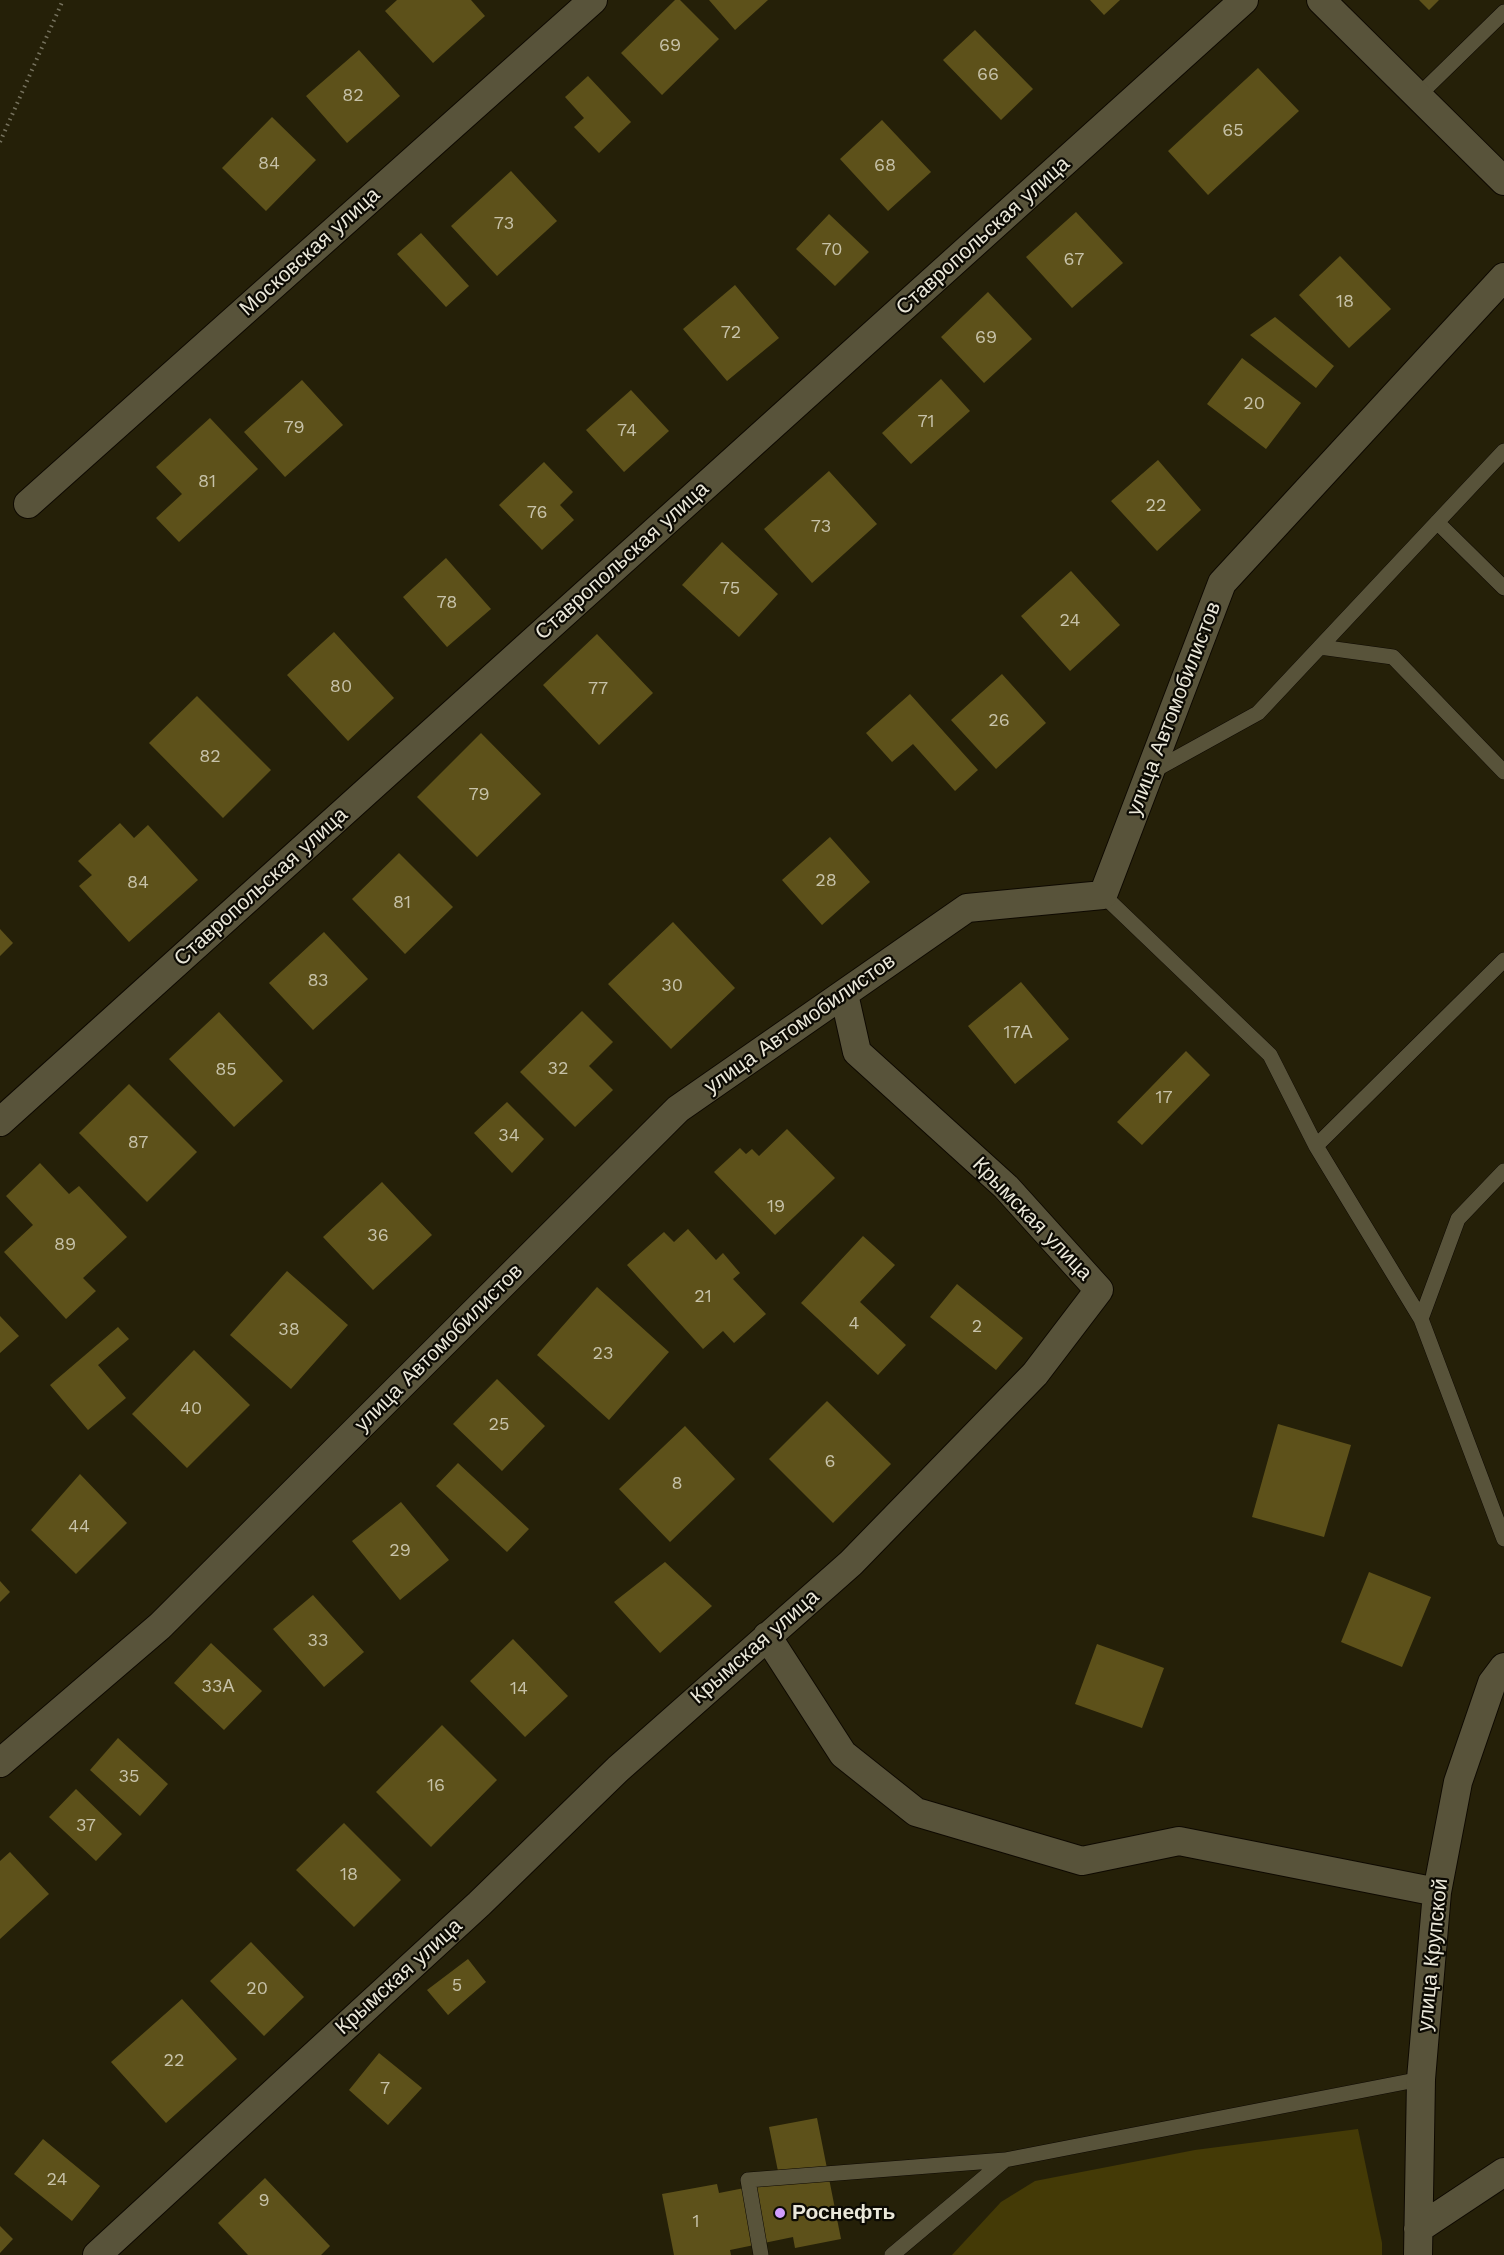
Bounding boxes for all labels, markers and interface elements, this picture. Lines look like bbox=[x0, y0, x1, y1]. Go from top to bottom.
house number: 69 bbox=[659, 35, 681, 57]
house number: 66 bbox=[977, 64, 999, 86]
house number: 82 bbox=[342, 85, 364, 107]
house number: 65 bbox=[1222, 120, 1244, 142]
street label: Ставропольская улица bbox=[891, 151, 1075, 321]
house number: 84 bbox=[258, 153, 280, 175]
house number: 68 bbox=[874, 155, 896, 177]
street label: Московская улица bbox=[235, 182, 385, 322]
house number: 73 bbox=[494, 213, 514, 235]
house number: 70 bbox=[822, 239, 842, 261]
house number: 67 bbox=[1064, 249, 1084, 271]
house number: 18 bbox=[1336, 291, 1354, 313]
house number: 72 bbox=[721, 322, 741, 344]
house number: 69 bbox=[975, 327, 997, 349]
house number: 20 bbox=[1243, 393, 1265, 415]
house number: 71 bbox=[917, 411, 935, 433]
house number: 79 bbox=[283, 417, 305, 439]
house number: 74 bbox=[617, 420, 637, 442]
house number: 81 bbox=[198, 471, 216, 493]
street label: Ставропольская улица bbox=[530, 476, 714, 646]
house number: 22 bbox=[1146, 495, 1166, 517]
house number: 76 bbox=[527, 502, 547, 524]
house number: 73 bbox=[811, 516, 831, 538]
house number: 75 bbox=[720, 578, 740, 600]
house number: 78 bbox=[437, 592, 457, 614]
street label: улица Автомобилистов bbox=[1122, 598, 1226, 820]
house number: 24 bbox=[1060, 610, 1080, 632]
house number: 80 bbox=[330, 676, 352, 698]
house number: 77 bbox=[588, 678, 608, 700]
house number: 26 bbox=[988, 710, 1010, 732]
house number: 82 bbox=[199, 746, 221, 768]
house number: 79 bbox=[468, 784, 490, 806]
street label: Ставропольская улица bbox=[169, 802, 353, 972]
house number: 28 bbox=[815, 870, 837, 892]
house number: 84 bbox=[127, 872, 149, 894]
house number: 81 bbox=[393, 892, 411, 914]
street label: улица Автомобилистов bbox=[700, 949, 900, 1099]
house number: 83 bbox=[307, 970, 329, 992]
house number: 30 bbox=[661, 975, 683, 997]
house number: 17А bbox=[1003, 1022, 1033, 1044]
house number: 32 bbox=[548, 1058, 568, 1080]
house number: 85 bbox=[215, 1059, 237, 1081]
house number: 17 bbox=[1155, 1087, 1173, 1109]
house number: 34 bbox=[498, 1125, 520, 1147]
house number: 87 bbox=[128, 1132, 148, 1154]
street label: Крымская улица bbox=[967, 1152, 1097, 1286]
house number: 19 bbox=[767, 1196, 785, 1218]
house number: 36 bbox=[367, 1225, 389, 1247]
house number: 89 bbox=[54, 1234, 76, 1256]
street label: улица Автомобилистов bbox=[350, 1259, 528, 1437]
house number: 21 bbox=[694, 1286, 712, 1308]
house number: 4 bbox=[849, 1313, 859, 1335]
house number: 2 bbox=[972, 1316, 982, 1338]
house number: 38 bbox=[278, 1319, 300, 1341]
house number: 23 bbox=[593, 1343, 613, 1365]
house number: 40 bbox=[180, 1398, 202, 1420]
house number: 25 bbox=[489, 1414, 509, 1436]
house number: 6 bbox=[825, 1451, 835, 1473]
house number: 8 bbox=[671, 1473, 683, 1495]
house number: 44 bbox=[68, 1516, 90, 1538]
house number: 29 bbox=[389, 1540, 411, 1562]
street label: Крымская улица bbox=[686, 1585, 824, 1709]
house number: 33 bbox=[308, 1630, 328, 1652]
house number: 33А bbox=[202, 1676, 234, 1698]
house number: 14 bbox=[510, 1678, 528, 1700]
house number: 35 bbox=[119, 1766, 139, 1788]
house number: 16 bbox=[427, 1775, 445, 1797]
house number: 37 bbox=[76, 1815, 96, 1837]
house number: 18 bbox=[340, 1864, 358, 1886]
street label: улица Крупской bbox=[1412, 1877, 1454, 2033]
street label: Крымская улица bbox=[331, 1914, 467, 2040]
house number: 5 bbox=[452, 1975, 462, 1997]
house number: 20 bbox=[246, 1978, 268, 2000]
house number: 22 bbox=[164, 2050, 184, 2072]
house number: 7 bbox=[380, 2078, 390, 2100]
house number: 24 bbox=[47, 2169, 67, 2191]
house number: 9 bbox=[258, 2190, 270, 2212]
place label: Роснефть bbox=[792, 2200, 895, 2226]
marker: Роснефть bbox=[773, 2206, 787, 2220]
house number: 1 bbox=[692, 2211, 700, 2233]

